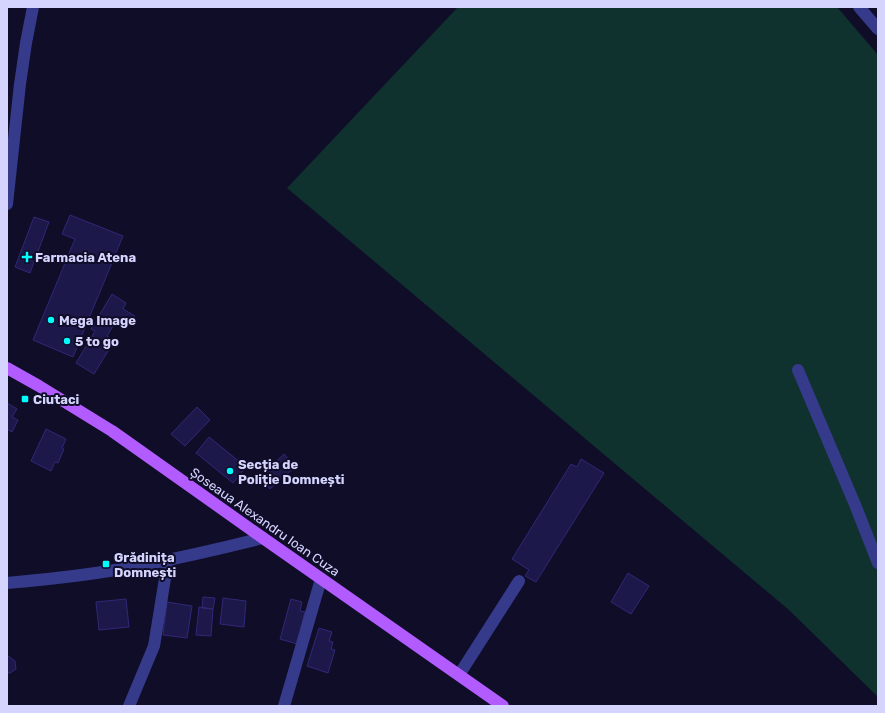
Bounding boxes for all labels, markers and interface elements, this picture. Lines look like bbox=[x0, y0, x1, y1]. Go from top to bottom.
place label: Farmacia Atena bbox=[35, 250, 136, 265]
marker: Farmacia Atena bbox=[22, 252, 32, 262]
place label: Mega Image bbox=[59, 313, 136, 328]
marker: Mega Image bbox=[46, 315, 56, 325]
place label: 5 to go bbox=[75, 334, 119, 349]
marker: 5 to go bbox=[62, 336, 72, 346]
place label: Ciutaci bbox=[33, 392, 79, 407]
marker: Ciutaci bbox=[20, 394, 30, 404]
place label: Secția de Poliție Domnești bbox=[238, 457, 345, 487]
street label: Șoseaua Alexandru Ioan Cuza bbox=[188, 465, 342, 579]
marker: Secția de Poliție Domnești bbox=[225, 466, 235, 476]
place label: Grădinița Domnești bbox=[114, 550, 176, 580]
marker: Grădinița Domnești bbox=[101, 559, 111, 569]

